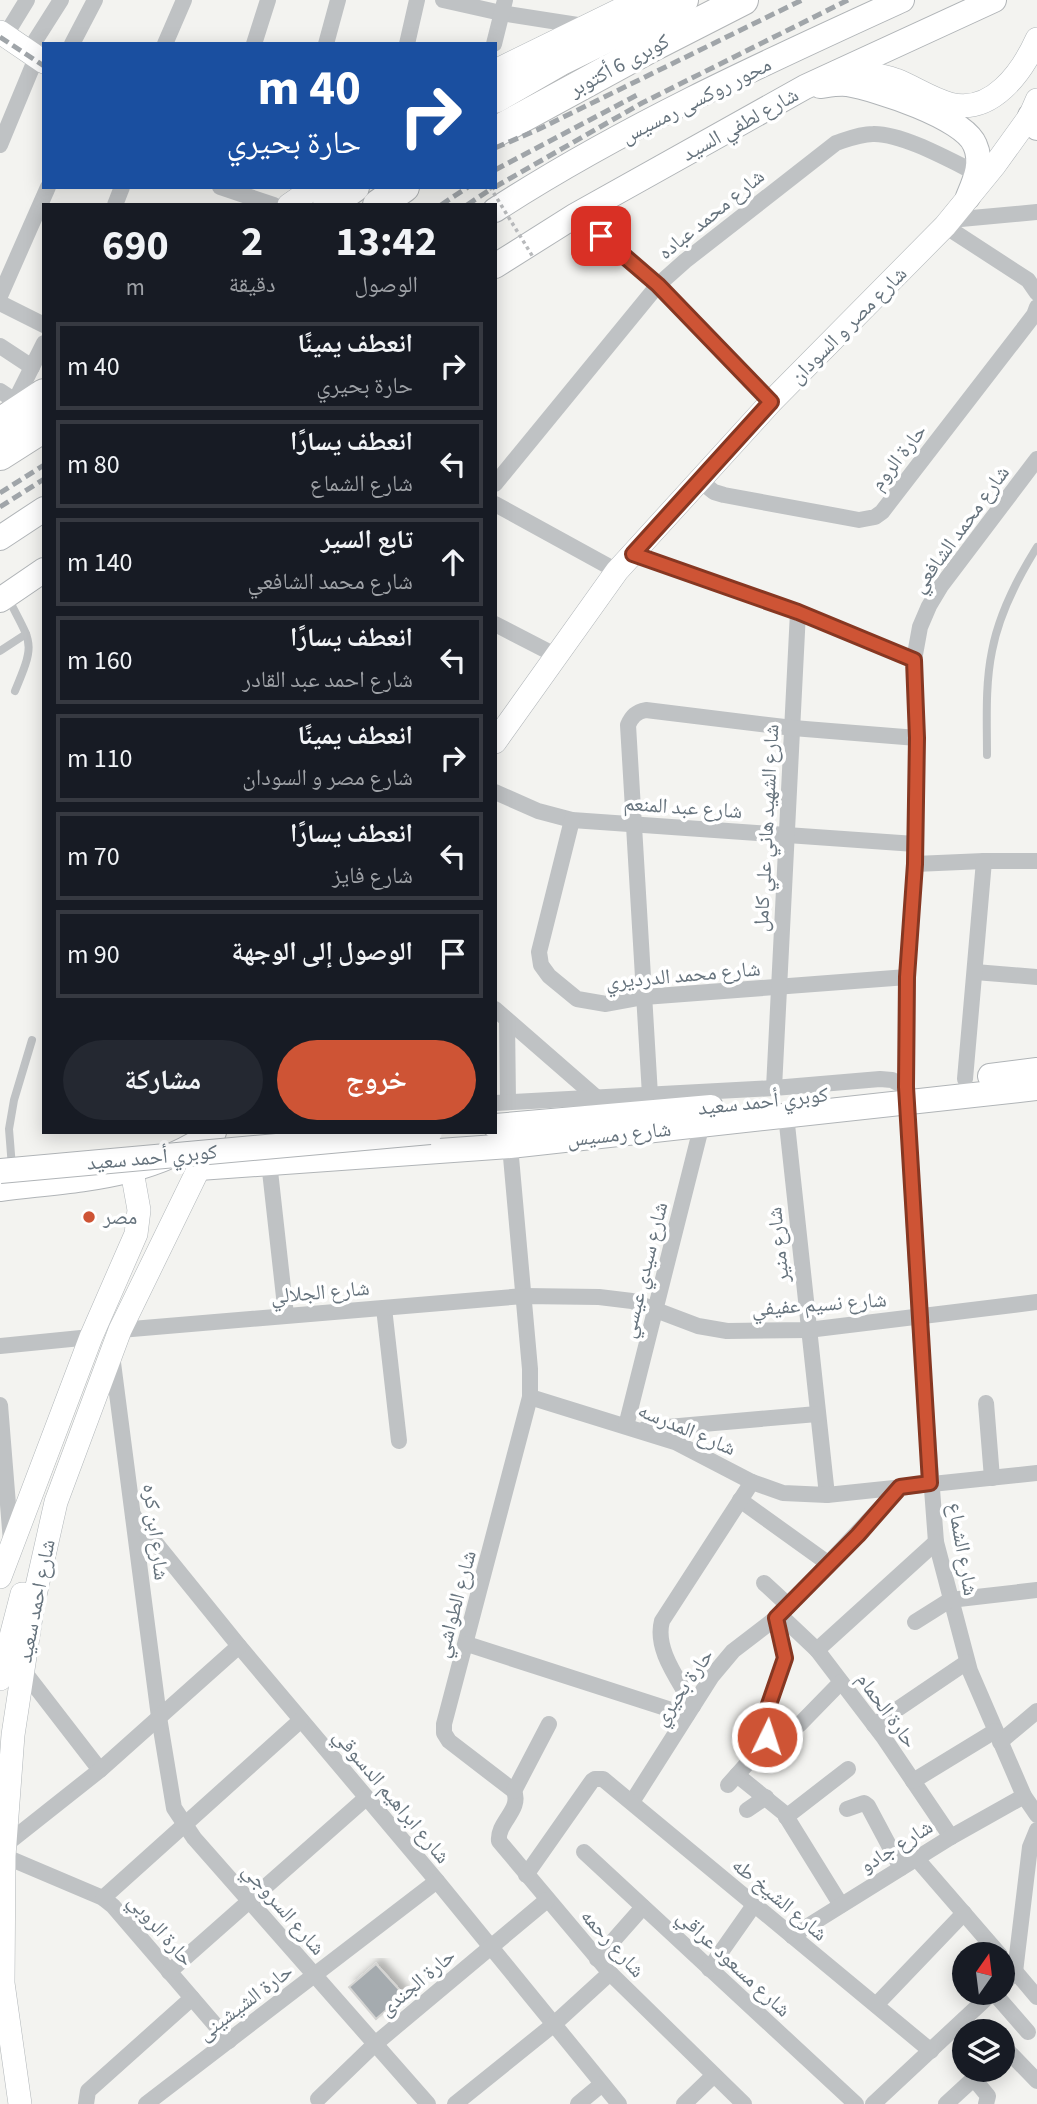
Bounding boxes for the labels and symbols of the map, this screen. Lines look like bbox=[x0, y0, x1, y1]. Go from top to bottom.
street label: كوبرى 6 أكتوبر bbox=[563, 26, 675, 105]
street label: محور روكسى رمسيس bbox=[615, 49, 777, 151]
street label: شارع لطفي السيد bbox=[676, 80, 805, 170]
street label: شارع محمد عباده bbox=[651, 161, 771, 267]
pin bbox=[571, 206, 631, 266]
street label: شارع مصر و السودان bbox=[782, 259, 914, 391]
street label: حارة الروم bbox=[862, 417, 934, 497]
street label: شارع محمد الشافعي bbox=[903, 459, 1018, 600]
street label: شارع الشهيد هاني علي كامل bbox=[746, 723, 788, 933]
street label: شارع عبد المنعم bbox=[623, 788, 743, 826]
street label: شارع محمد الدرديري bbox=[604, 953, 762, 998]
street label: كوبري أحمد سعيد bbox=[696, 1079, 830, 1124]
street label: شارع رمسيس bbox=[565, 1114, 673, 1154]
street label: كوبري أحمد سعيد bbox=[85, 1136, 219, 1179]
street label: شارع سيدي عيسي bbox=[613, 1199, 677, 1341]
place label: مصر bbox=[102, 1202, 137, 1232]
street label: شارع منير bbox=[759, 1206, 797, 1285]
marker: مصر bbox=[81, 1209, 97, 1225]
street label: شارع الجلالي bbox=[269, 1273, 371, 1313]
street label: شارع نسيم عفيفي bbox=[750, 1284, 888, 1325]
street label: شارع المدرسه bbox=[633, 1395, 741, 1463]
street label: شارع ابن كره bbox=[135, 1482, 177, 1582]
street label: شارع الشماع bbox=[940, 1500, 986, 1598]
street label: شارع احمد سعيد bbox=[9, 1537, 63, 1665]
street label: شارع الطواشي bbox=[426, 1547, 485, 1661]
street label: حارة بحيري bbox=[645, 1642, 722, 1733]
street label: حارة الحمام bbox=[849, 1666, 925, 1754]
position arrow bbox=[730, 1700, 804, 1774]
street label: شارع ابراهيم الدسوقي bbox=[325, 1722, 458, 1871]
street label: شارع جادو bbox=[854, 1812, 938, 1880]
street label: شارع الشيخ طه bbox=[726, 1850, 834, 1948]
street label: شارع السروجي bbox=[234, 1856, 333, 1963]
street label: حارة الروبي bbox=[120, 1887, 201, 1974]
street label: شارع رحمه bbox=[574, 1902, 652, 1984]
street label: شارع مسعود عراقي bbox=[669, 1902, 798, 2025]
street label: حارة الجندى bbox=[372, 1941, 462, 2023]
north arrow bbox=[952, 1942, 1015, 2006]
street label: حارة الشيشينى bbox=[191, 1956, 299, 2048]

